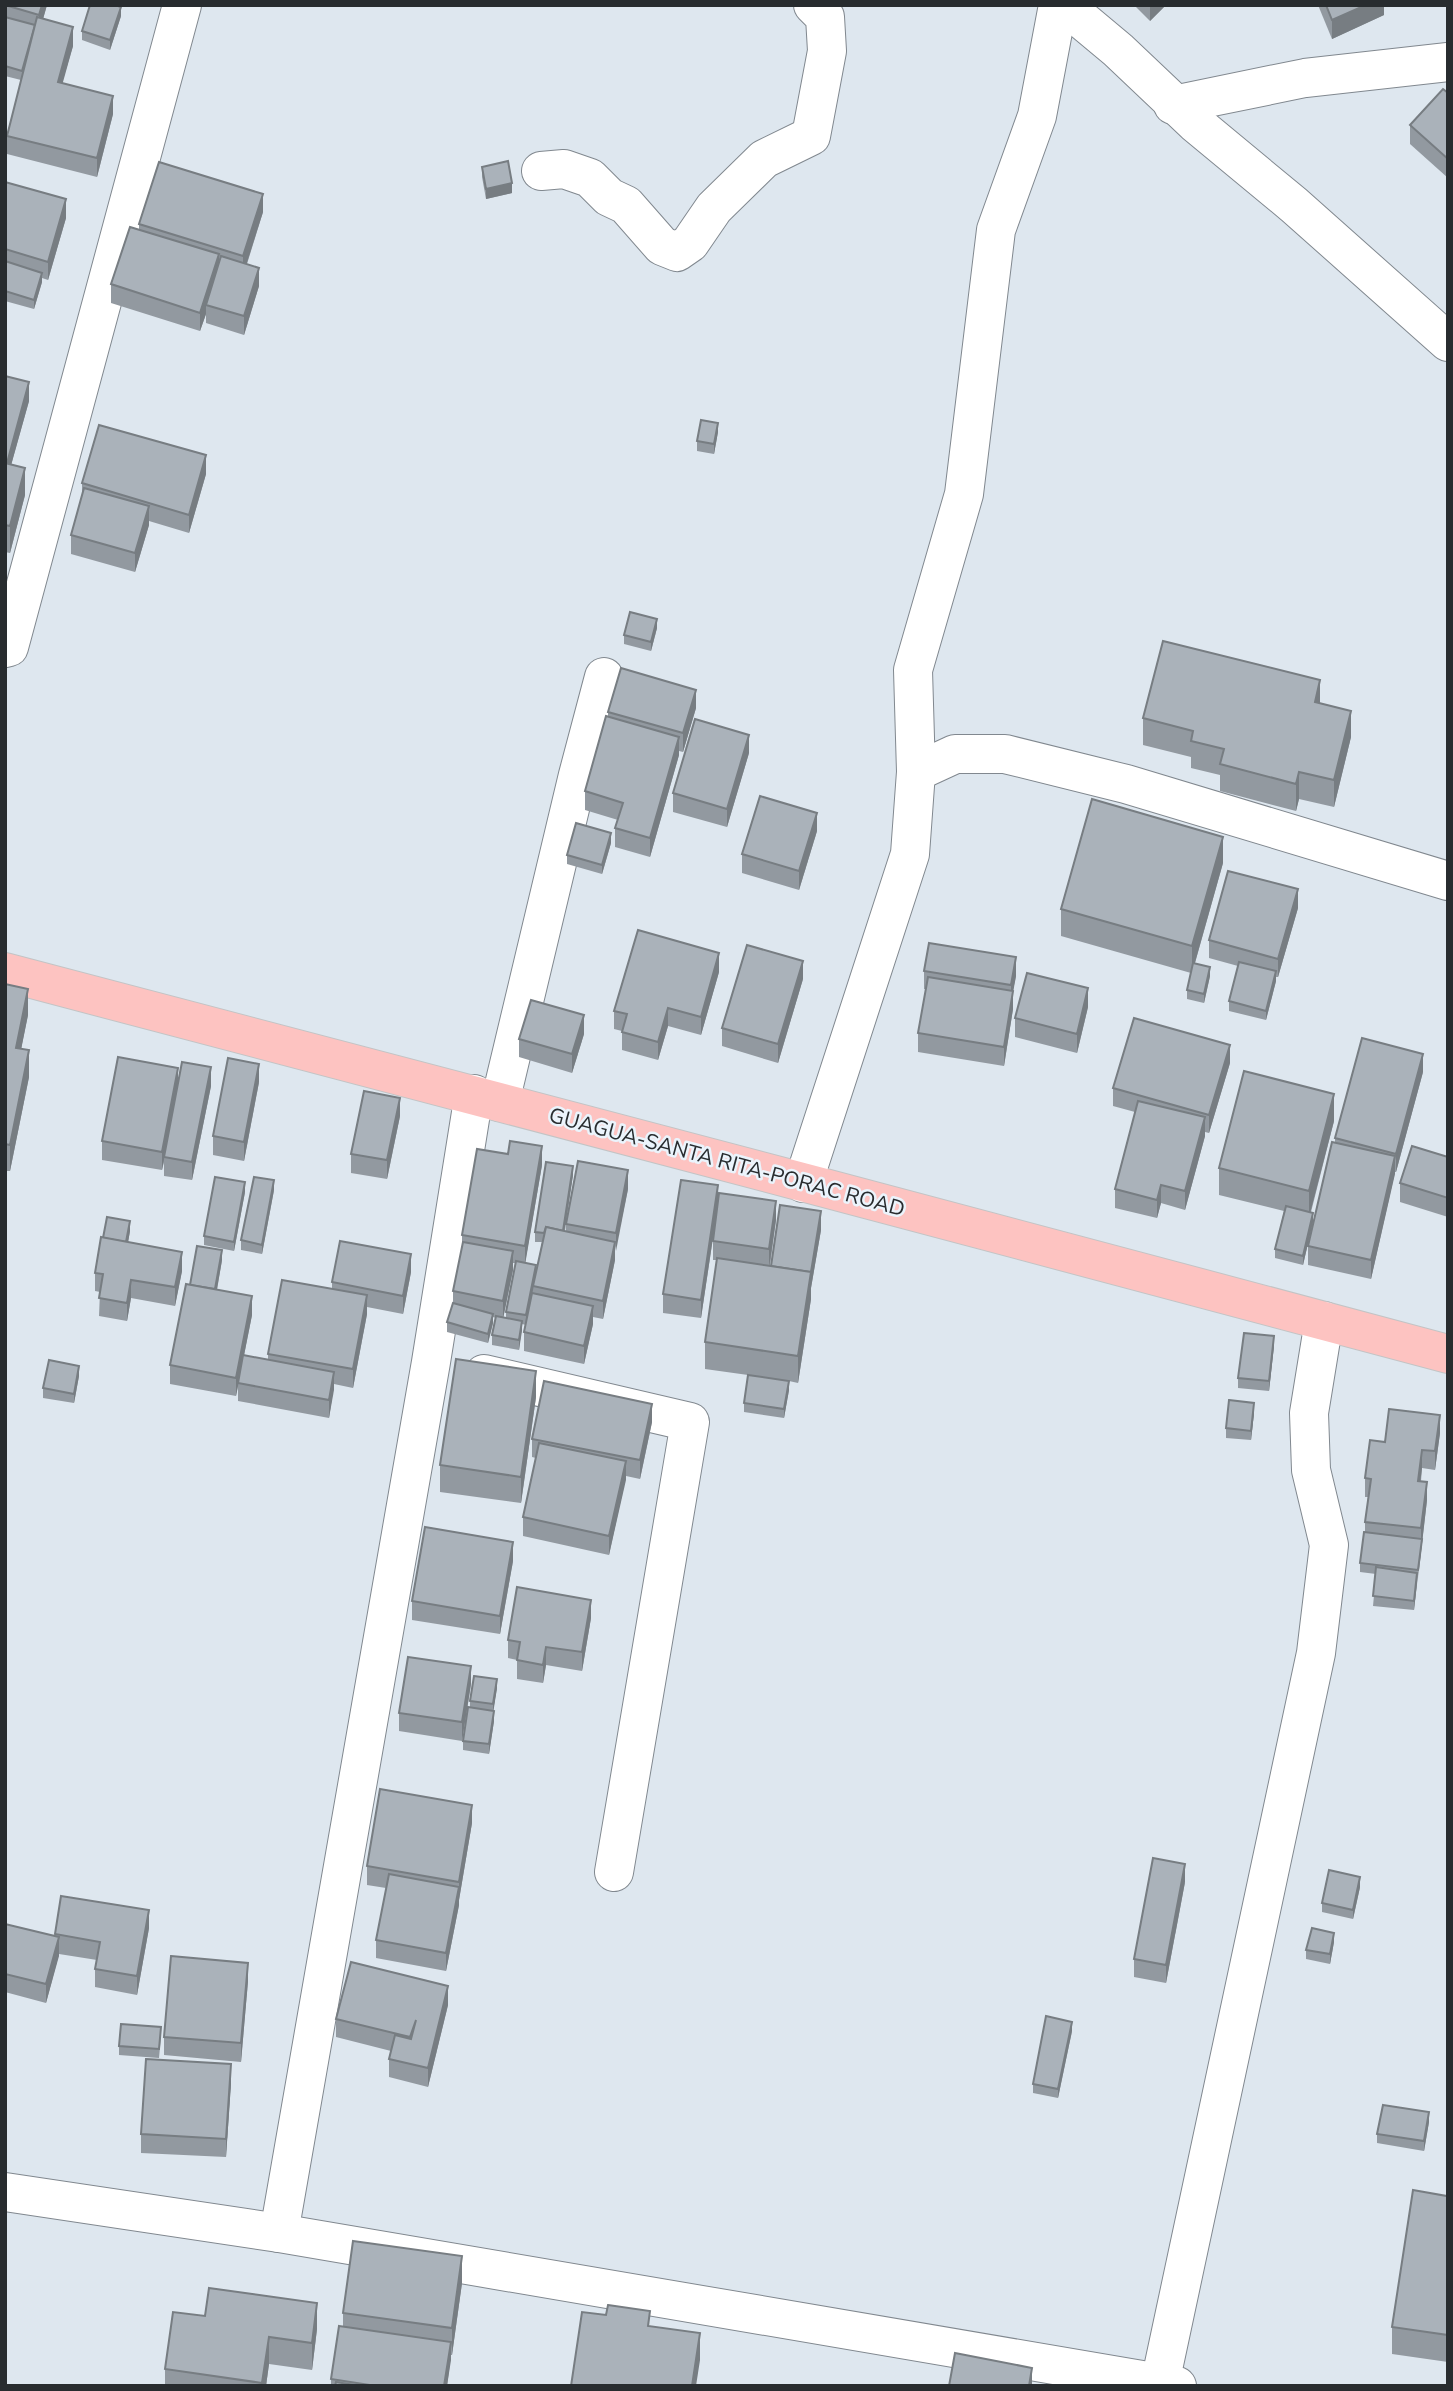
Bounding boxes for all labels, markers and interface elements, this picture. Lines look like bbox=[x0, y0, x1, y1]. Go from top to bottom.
street label: GUAGUA-SANTA RITA-PORAC ROAD bbox=[546, 1101, 908, 1223]

